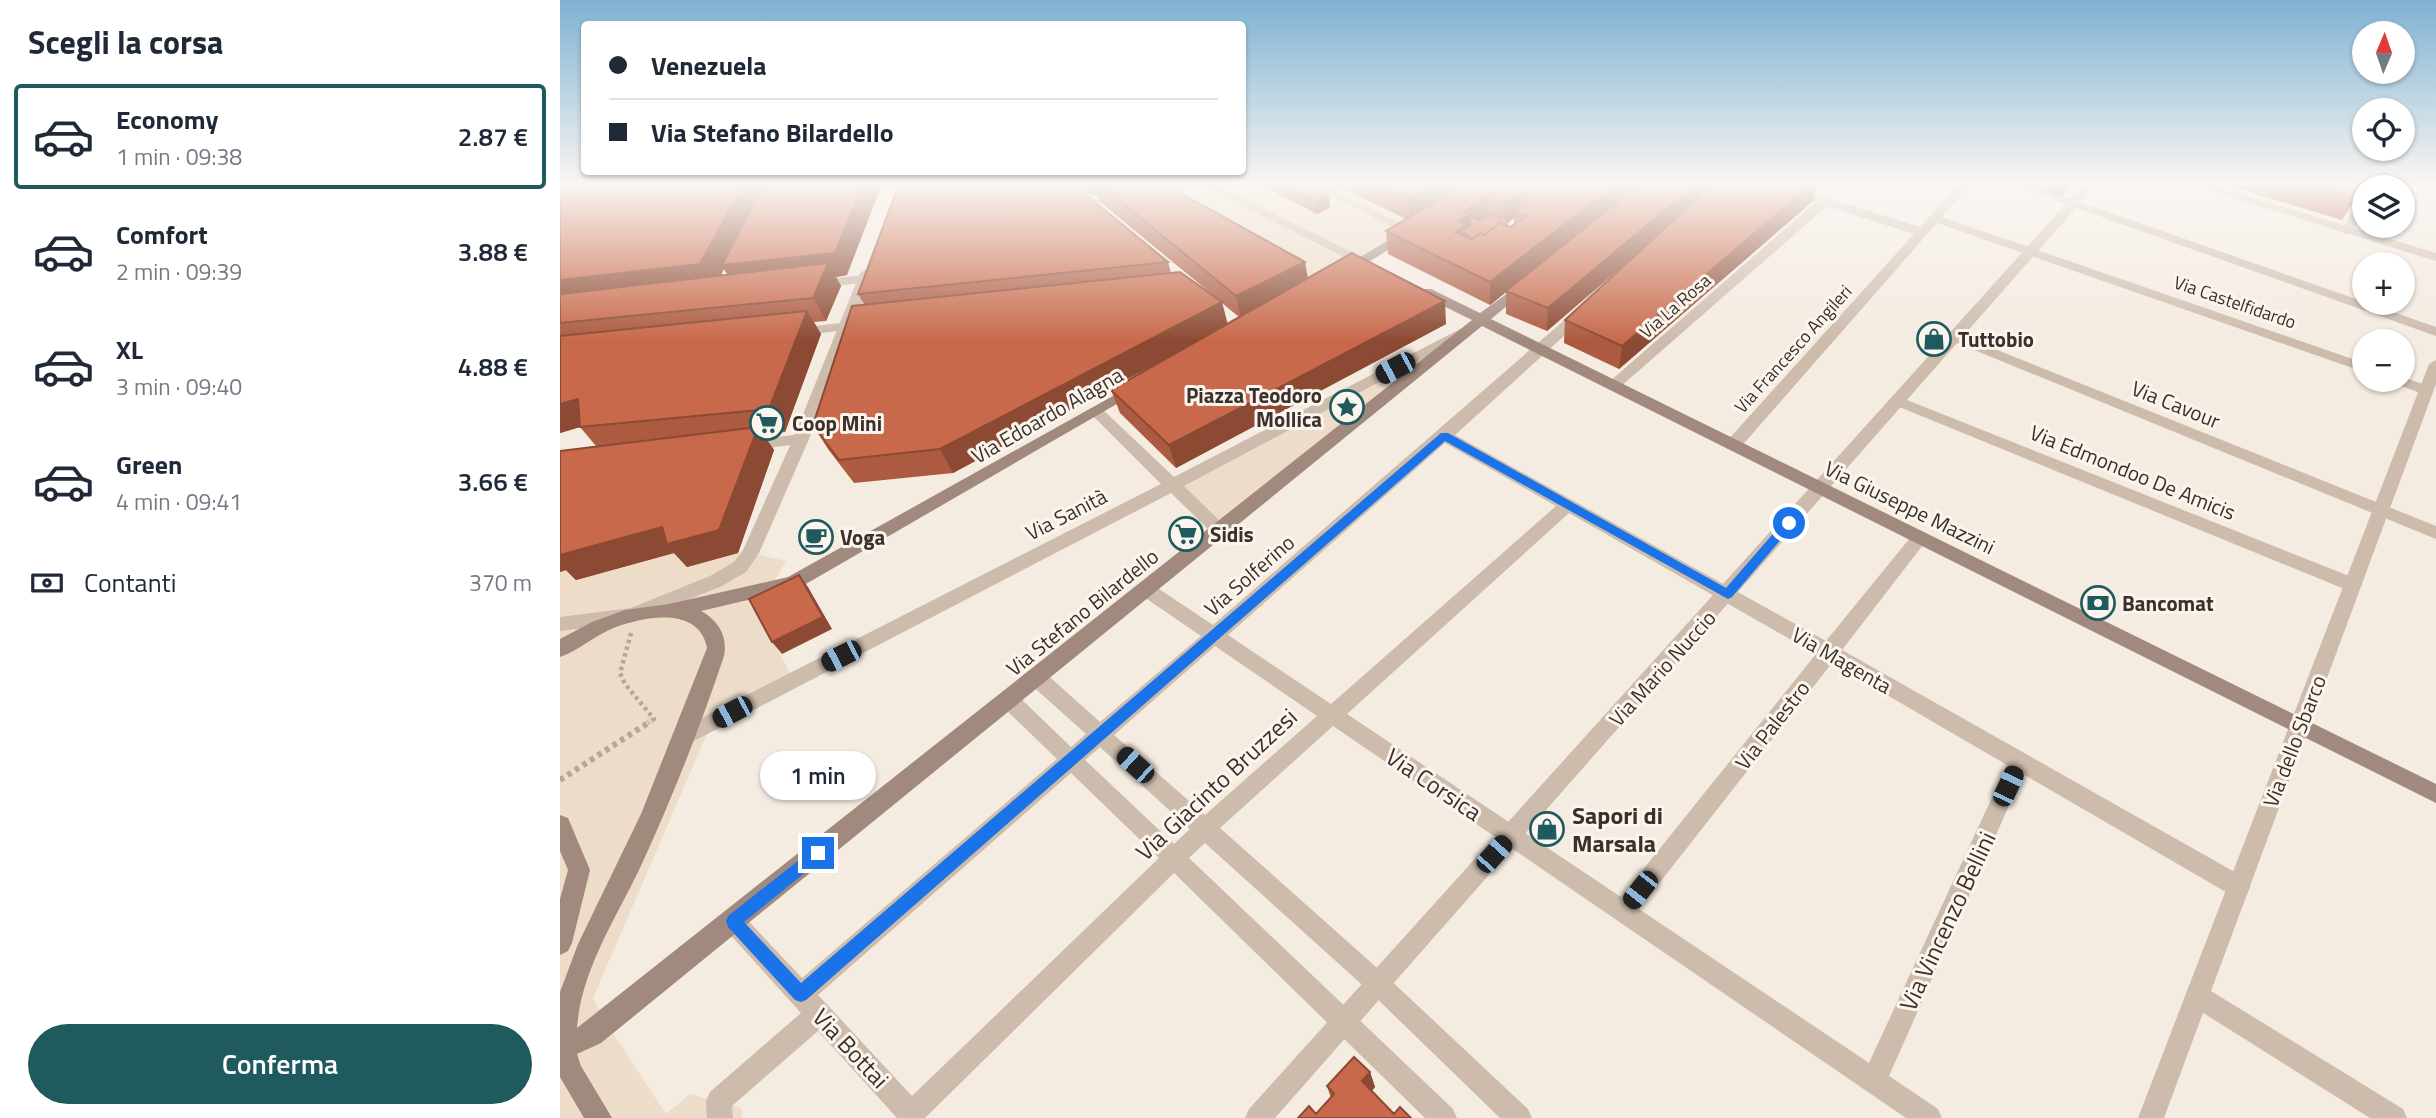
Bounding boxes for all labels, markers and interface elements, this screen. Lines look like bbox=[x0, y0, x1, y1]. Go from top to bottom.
text: Scegli la corsa bbox=[28, 18, 223, 66]
north arrow bbox=[2352, 21, 2415, 84]
map controls bbox=[2352, 21, 2415, 392]
text: Venezuela bbox=[651, 46, 767, 85]
button: locate bbox=[2352, 98, 2415, 161]
text: Economy bbox=[116, 100, 218, 139]
icon: car bbox=[32, 105, 95, 168]
text: Via Stefano Bilardello bbox=[651, 113, 894, 152]
text: 2.87 € bbox=[458, 117, 528, 156]
text: 1 min · 09:38 bbox=[116, 139, 242, 174]
button: layers bbox=[2352, 175, 2415, 238]
text: Comfort bbox=[116, 215, 208, 254]
icon: car bbox=[32, 220, 95, 283]
text: 3.88 € bbox=[458, 232, 528, 271]
button: + bbox=[2352, 252, 2415, 315]
text: 2 min · 09:39 bbox=[116, 254, 242, 289]
street label: Via La Rosa bbox=[1633, 267, 1717, 345]
street label: Via Castelfidardo bbox=[2170, 268, 2300, 336]
street label: Via Francesco Angileri bbox=[1728, 279, 1858, 419]
shop icon: Tuttobio bbox=[1915, 320, 1953, 358]
place label: Tuttobio bbox=[1958, 323, 2034, 355]
button: − bbox=[2352, 329, 2415, 392]
text: XL bbox=[116, 330, 143, 369]
icon: car bbox=[32, 335, 95, 398]
text: 4.88 € bbox=[458, 347, 528, 386]
car bbox=[1372, 349, 1419, 387]
street label: Via Edoardo Alagna bbox=[965, 358, 1129, 471]
text: 3 min · 09:40 bbox=[116, 369, 242, 404]
street label: Via Cavour bbox=[2127, 372, 2225, 436]
place label: Piazza Teodoro Mollica bbox=[1186, 379, 1322, 435]
place icon: Piazza Teodoro Mollica bbox=[1328, 388, 1366, 426]
supermarket icon: Coop Mini bbox=[748, 404, 786, 442]
place label: Coop Mini bbox=[792, 407, 882, 439]
street label: Via Edmondoo De Amicis bbox=[2025, 416, 2241, 528]
text: Green bbox=[116, 445, 182, 484]
icon: car bbox=[32, 450, 95, 513]
street label: Via Giuseppe Mazzini bbox=[1819, 452, 2001, 562]
text: 3.66 € bbox=[458, 462, 528, 501]
street label: Via Sanità bbox=[1020, 480, 1113, 548]
text: 4 min · 09:41 bbox=[116, 484, 242, 519]
route start bbox=[1773, 507, 1805, 539]
supermarket icon: Sidis bbox=[1167, 515, 1205, 553]
cafe icon: Voga bbox=[797, 518, 835, 556]
place label: Sidis bbox=[1210, 518, 1254, 550]
place label: Voga bbox=[840, 521, 885, 553]
street label: Via Solferino bbox=[1197, 527, 1301, 623]
street label: Via Stefano Bilardello bbox=[999, 540, 1165, 684]
text: Contanti bbox=[84, 563, 176, 602]
icon: cash bbox=[28, 564, 66, 602]
text: 370 m bbox=[469, 565, 532, 600]
bank icon: Bancomat bbox=[2079, 584, 2117, 622]
place label: Bancomat bbox=[2122, 587, 2214, 619]
street label: Via Mario Nuccio bbox=[1601, 603, 1723, 733]
street label: Via Magenta bbox=[1786, 618, 1898, 702]
car bbox=[818, 637, 865, 675]
street label: Via dello Sbarco bbox=[2254, 670, 2334, 812]
street label: Via Palestro bbox=[1727, 674, 1817, 776]
car bbox=[709, 693, 756, 731]
street label: Via Giacinto Bruzzesi bbox=[1127, 699, 1305, 869]
street label: Via Corsica bbox=[1379, 739, 1489, 829]
car bbox=[1113, 743, 1158, 787]
callout: 1 min bbox=[760, 752, 876, 800]
text: 1 min bbox=[790, 758, 846, 793]
car bbox=[1990, 763, 2027, 809]
place label: Sapori di Marsala bbox=[1572, 797, 1663, 861]
shop icon: Sapori di Marsala bbox=[1528, 810, 1566, 848]
street label: Via Vincenzo Bellini bbox=[1890, 825, 2004, 1017]
car bbox=[1473, 831, 1516, 877]
route end bbox=[802, 837, 834, 869]
car bbox=[1619, 867, 1662, 913]
street label: Via Bottai bbox=[804, 1000, 898, 1096]
button: Conferma bbox=[28, 1024, 532, 1104]

